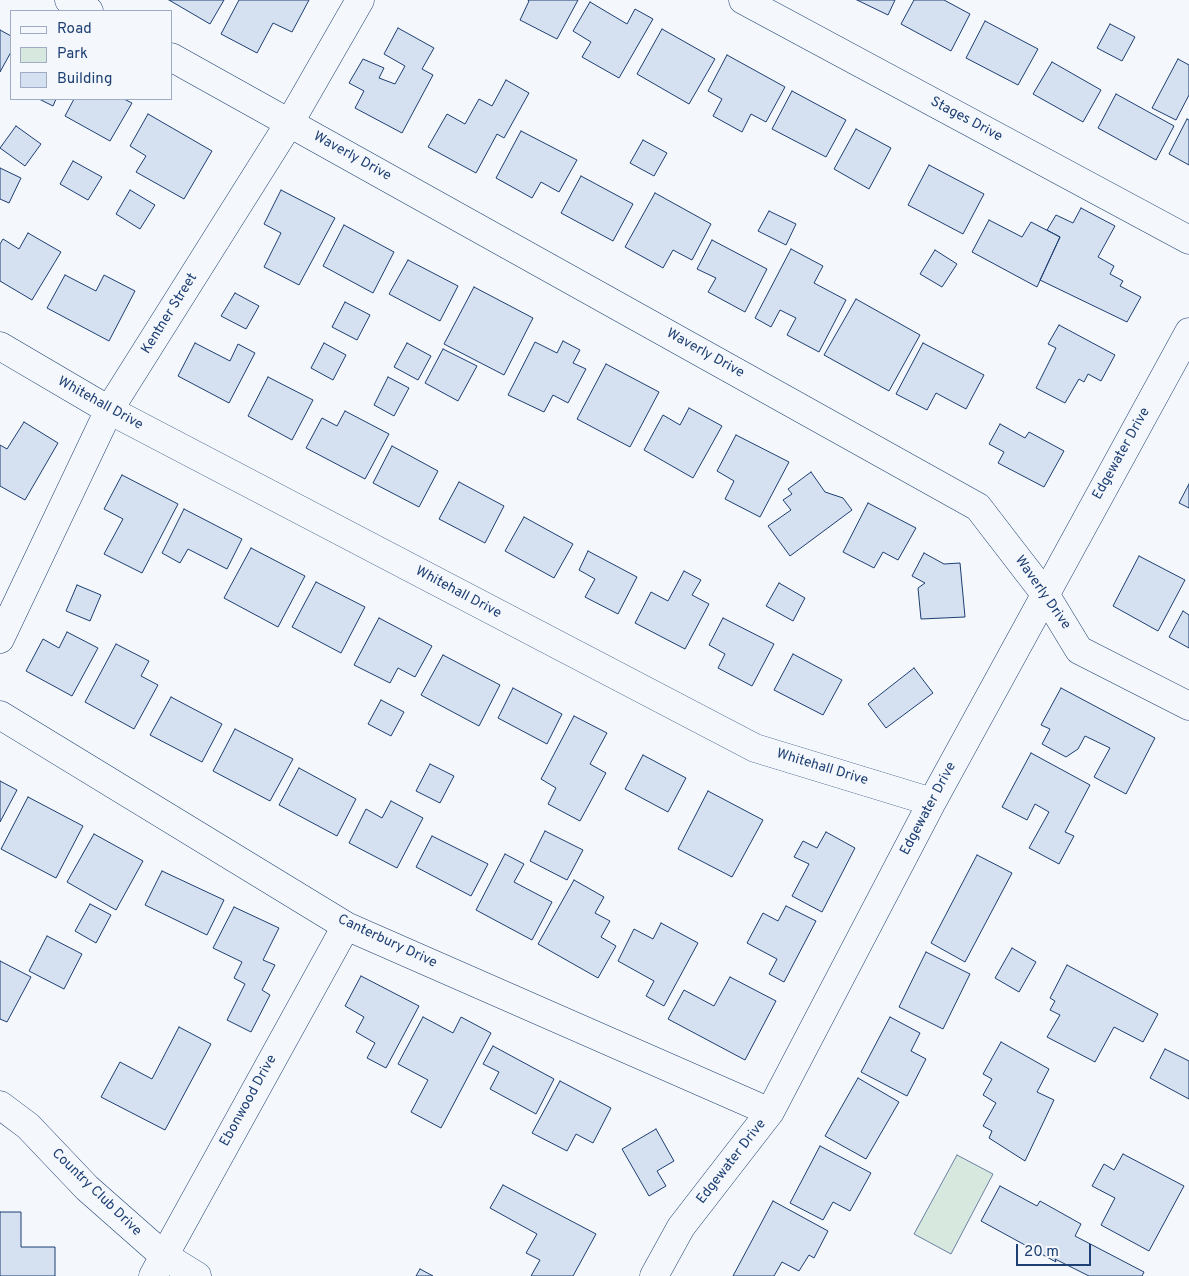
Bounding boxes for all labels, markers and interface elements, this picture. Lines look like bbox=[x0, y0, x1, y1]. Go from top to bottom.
legend bbox=[10, 10, 172, 100]
text: Road bbox=[57, 20, 92, 39]
text: Park bbox=[57, 45, 88, 64]
text: Building bbox=[57, 70, 112, 89]
street label: Stages Drive bbox=[927, 94, 1005, 146]
street label: Waverly Drive bbox=[310, 129, 394, 185]
street label: Kentner Street bbox=[138, 271, 202, 357]
street label: Waverly Drive bbox=[663, 326, 747, 382]
street label: Whitehall Drive bbox=[54, 374, 146, 434]
street label: Edgewater Drive bbox=[1090, 405, 1154, 503]
street label: Waverly Drive bbox=[1010, 553, 1074, 633]
street label: Whitehall Drive bbox=[412, 563, 504, 623]
street label: Whitehall Drive bbox=[774, 746, 870, 790]
street label: Edgewater Drive bbox=[897, 760, 961, 858]
street label: Canterbury Drive bbox=[335, 912, 439, 972]
street label: Ebonwood Drive bbox=[217, 1052, 281, 1150]
street label: Edgewater Drive bbox=[694, 1116, 770, 1208]
street label: Country Club Drive bbox=[48, 1146, 144, 1240]
scale bar bbox=[1019, 1234, 1094, 1266]
text: 20 m bbox=[1024, 1243, 1059, 1262]

